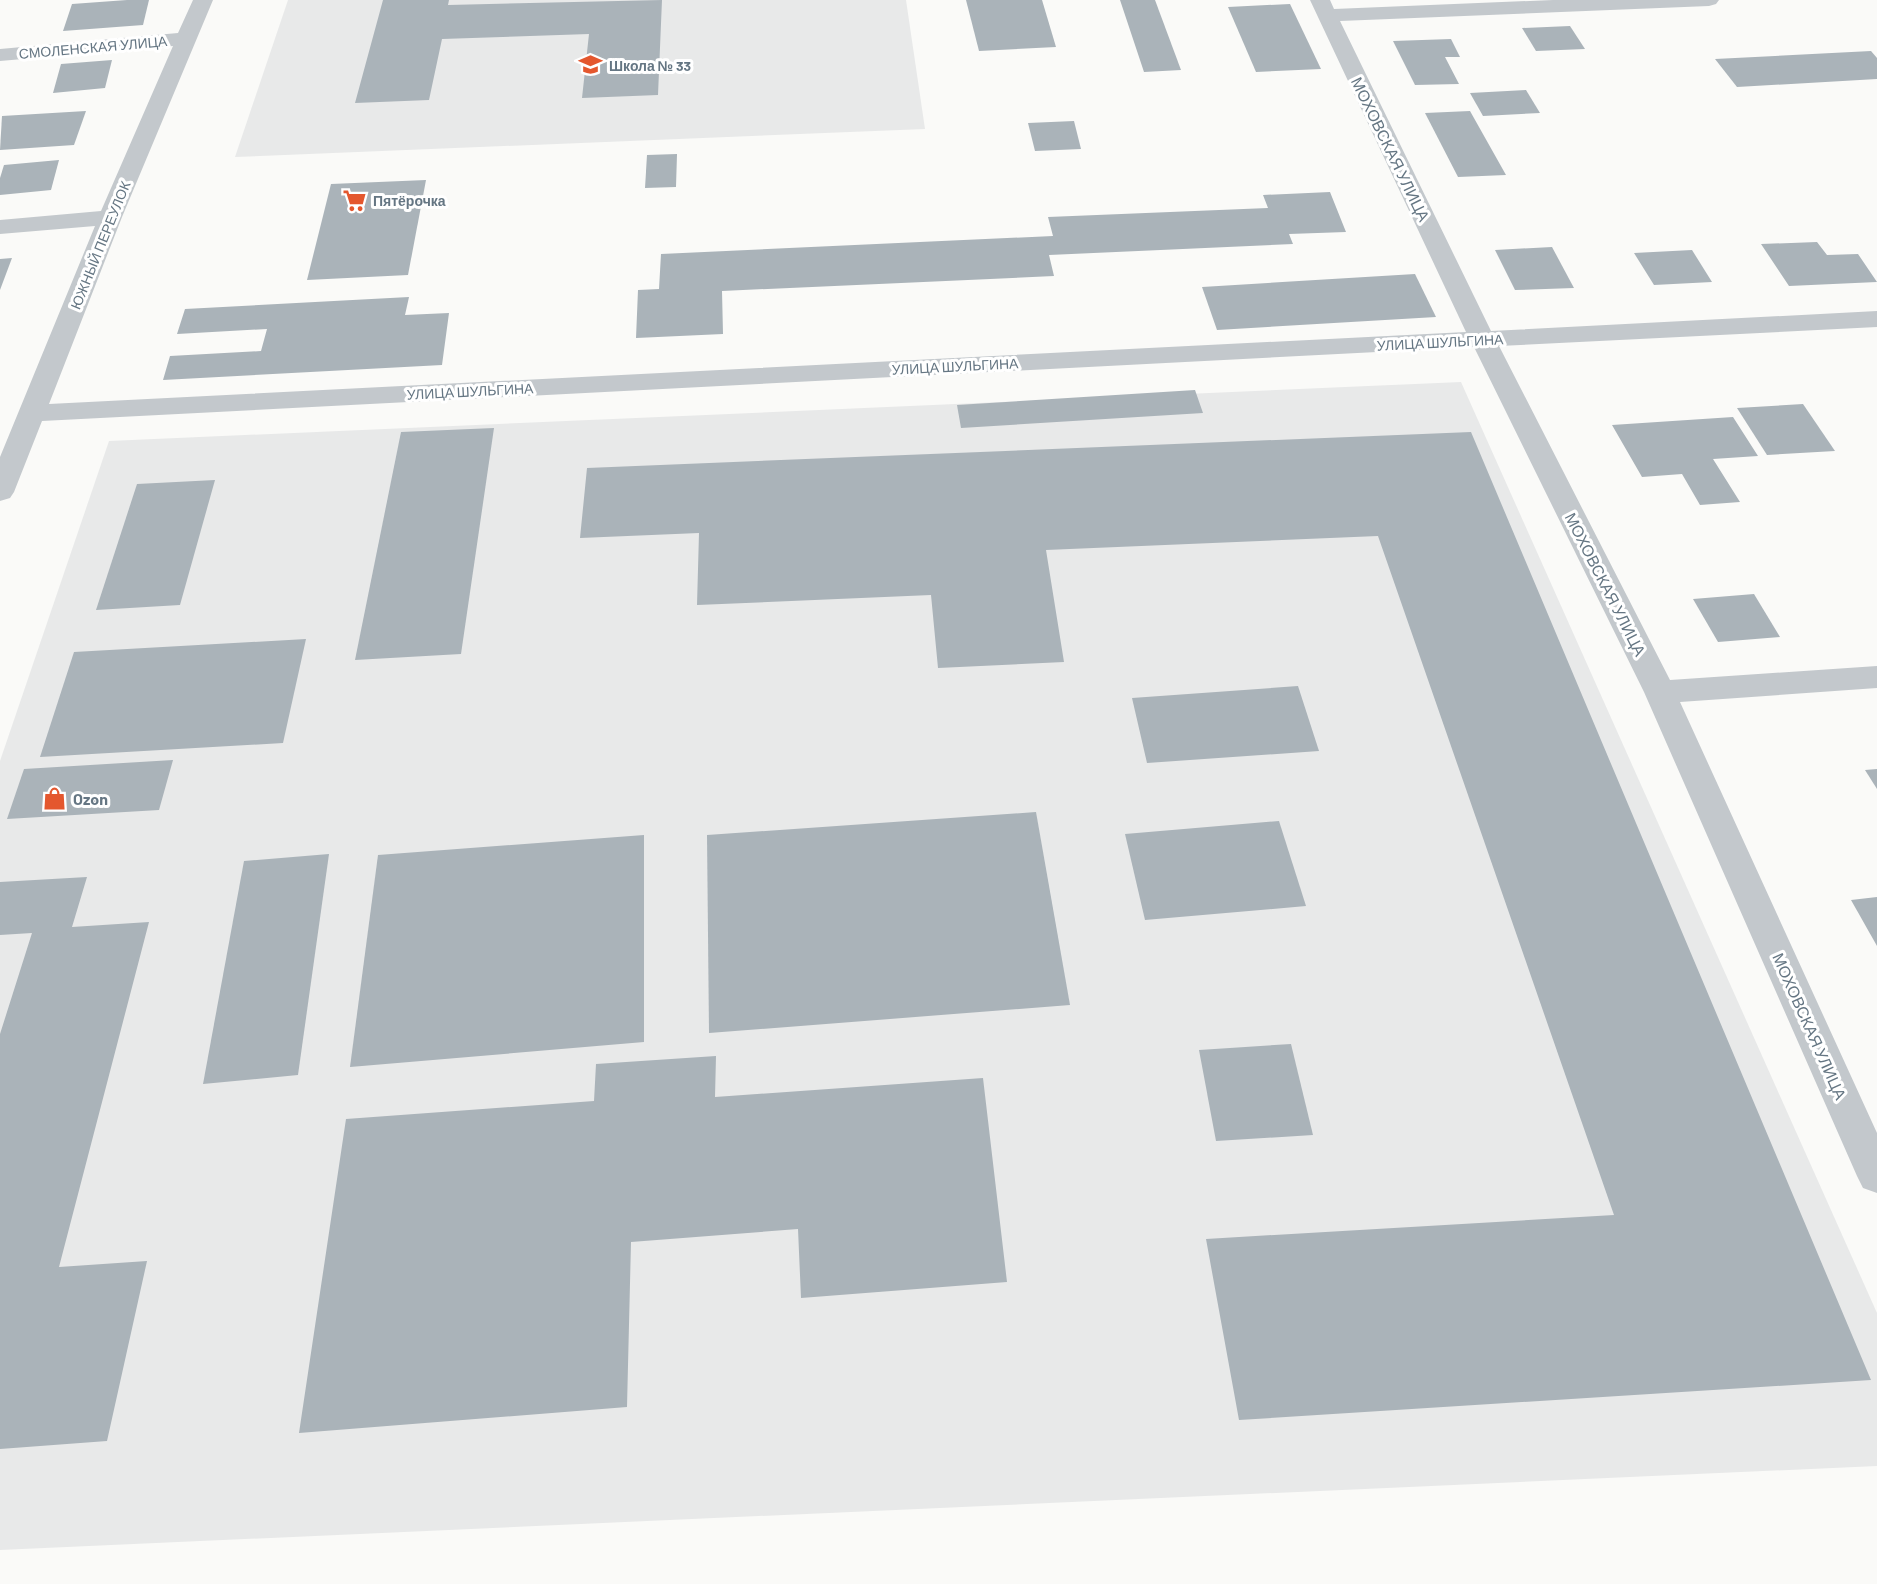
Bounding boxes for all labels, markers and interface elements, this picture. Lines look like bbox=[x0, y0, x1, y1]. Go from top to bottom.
street label: СМОЛЕНСКАЯ УЛИЦА bbox=[18, 32, 169, 62]
school or university icon: Школа № 33 bbox=[578, 52, 604, 78]
place label: Школа № 33 bbox=[609, 57, 691, 74]
street label: МОХОВСКАЯ УЛИЦА bbox=[1348, 74, 1434, 225]
street label: ЮЖНЫЙ ПЕРЕУЛОК bbox=[66, 178, 134, 312]
supermarket icon: Пятёрочка bbox=[342, 187, 368, 213]
place label: Пятёрочка bbox=[373, 192, 446, 209]
street label: УЛИЦА ШУЛЬГИНА bbox=[1376, 330, 1504, 354]
street label: УЛИЦА ШУЛЬГИНА bbox=[891, 354, 1019, 378]
street label: УЛИЦА ШУЛЬГИНА bbox=[406, 379, 534, 403]
street label: МОХОВСКАЯ УЛИЦА bbox=[1562, 509, 1651, 659]
shop icon: Ozon bbox=[42, 785, 68, 811]
place label: Ozon bbox=[73, 789, 108, 808]
street label: МОХОВСКАЯ УЛИЦА bbox=[1769, 950, 1851, 1102]

